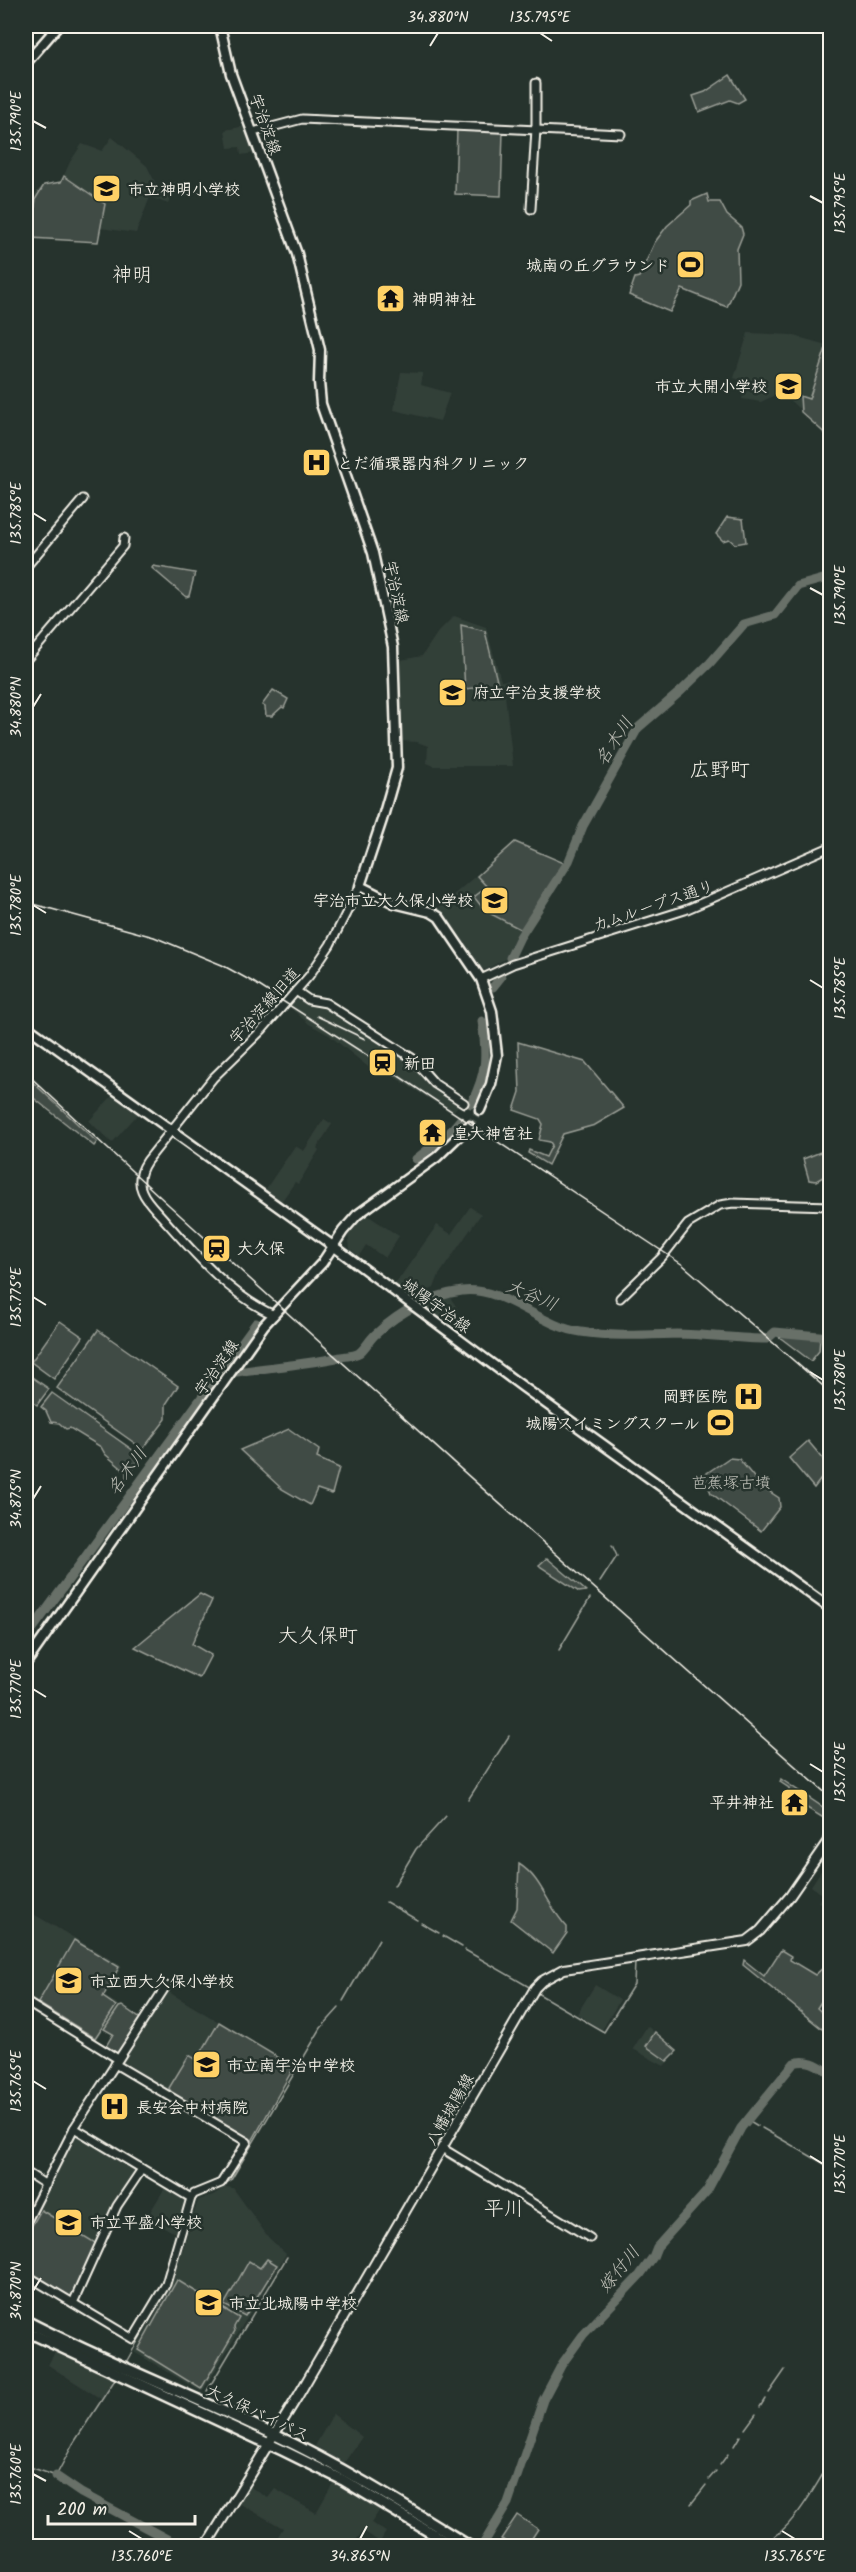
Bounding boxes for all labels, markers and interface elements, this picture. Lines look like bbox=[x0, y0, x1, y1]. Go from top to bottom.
text: 34.880°N bbox=[407, 6, 469, 30]
text: 135.795°E bbox=[509, 6, 572, 30]
text: 135.790°E bbox=[5, 90, 29, 151]
street label: 宇治淀線 bbox=[242, 90, 287, 159]
text: 135.795°E bbox=[829, 171, 853, 234]
school or university icon: 市立神明小学校 bbox=[91, 173, 123, 205]
place label: 市立神明小学校 bbox=[128, 178, 240, 203]
sports icon: 城南の丘グラウンド bbox=[675, 249, 707, 281]
place label: 城南の丘グラウンド bbox=[526, 254, 670, 279]
district label: 神明 bbox=[112, 260, 152, 292]
temple icon: 神明神社 bbox=[375, 283, 407, 315]
place label: 神明神社 bbox=[412, 288, 476, 313]
school or university icon: 市立大開小学校 bbox=[772, 370, 804, 402]
place label: 市立大開小学校 bbox=[655, 375, 767, 400]
hospital icon: とだ循環器内科クリニック bbox=[300, 447, 332, 479]
place label: とだ循環器内科クリニック bbox=[337, 452, 529, 477]
text: 135.785°E bbox=[5, 480, 29, 544]
street label: 宇治淀線 bbox=[377, 558, 414, 626]
text: 135.790°E bbox=[829, 564, 853, 625]
text: 34.880°N bbox=[5, 676, 29, 738]
school or university icon: 府立宇治支援学校 bbox=[436, 676, 468, 708]
place label: 府立宇治支援学校 bbox=[473, 681, 601, 706]
water label: 名木川 bbox=[588, 711, 642, 772]
district label: 広野町 bbox=[690, 755, 750, 787]
text: 135.780°E bbox=[5, 873, 29, 936]
street label: カムループス通り bbox=[589, 874, 718, 939]
school or university icon: 宇治市立大久保小学校 bbox=[478, 884, 510, 916]
place label: 宇治市立大久保小学校 bbox=[313, 889, 473, 914]
text: 135.785°E bbox=[829, 955, 853, 1019]
street label: 宇治淀線旧道 bbox=[224, 962, 307, 1050]
station icon: 新田 bbox=[367, 1047, 399, 1079]
place label: 新田 bbox=[404, 1052, 436, 1077]
temple icon: 皇大神宮社 bbox=[416, 1117, 448, 1149]
place label: 皇大神宮社 bbox=[453, 1122, 533, 1147]
station icon: 大久保 bbox=[200, 1232, 232, 1264]
place label: 大久保 bbox=[237, 1237, 285, 1262]
text: 135.775°E bbox=[5, 1265, 29, 1327]
water label: 大谷川 bbox=[501, 1272, 562, 1320]
street label: 城陽宇治線 bbox=[396, 1273, 476, 1340]
street label: 宇治淀線 bbox=[189, 1334, 246, 1401]
text: 135.780°E bbox=[829, 1348, 853, 1411]
hospital icon: 岡野医院 bbox=[732, 1380, 764, 1412]
place label: 岡野医院 bbox=[663, 1385, 727, 1410]
sports icon: 城陽スイミングスクール bbox=[705, 1407, 737, 1439]
place label: 城陽スイミングスクール bbox=[526, 1412, 700, 1437]
water label: 名木川 bbox=[101, 1442, 156, 1502]
text: 34.875°N bbox=[5, 1469, 29, 1529]
park label: 芭蕉塚古墳 bbox=[691, 1471, 771, 1496]
district label: 大久保町 bbox=[278, 1621, 358, 1653]
text: 135.770°E bbox=[5, 1658, 29, 1719]
text: 135.775°E bbox=[829, 1740, 853, 1802]
temple icon: 平井神社 bbox=[779, 1786, 811, 1818]
place label: 平井神社 bbox=[710, 1791, 774, 1816]
school or university icon: 市立西大久保小学校 bbox=[53, 1965, 85, 1997]
place label: 市立西大久保小学校 bbox=[90, 1970, 234, 1995]
text: 135.765°E bbox=[5, 2049, 29, 2112]
school or university icon: 市立南宇治中学校 bbox=[190, 2049, 222, 2081]
place label: 市立南宇治中学校 bbox=[227, 2054, 355, 2079]
street label: 八幡城陽線 bbox=[419, 2069, 481, 2151]
hospital icon: 長安会中村病院 bbox=[99, 2091, 131, 2123]
place label: 長安会中村病院 bbox=[136, 2096, 248, 2121]
text: 135.770°E bbox=[829, 2133, 853, 2194]
district label: 平川 bbox=[484, 2194, 524, 2226]
school or university icon: 市立平盛小学校 bbox=[53, 2206, 85, 2238]
place label: 市立平盛小学校 bbox=[90, 2211, 202, 2236]
water label: 嫁付川 bbox=[592, 2240, 648, 2300]
text: 34.870°N bbox=[5, 2261, 29, 2321]
school or university icon: 市立北城陽中学校 bbox=[192, 2287, 224, 2319]
place label: 市立北城陽中学校 bbox=[229, 2292, 357, 2317]
street label: 大久保バイパス bbox=[201, 2378, 313, 2448]
text: 135.760°E bbox=[5, 2442, 29, 2505]
scale bar bbox=[48, 2488, 195, 2526]
text: 200 m bbox=[57, 2496, 107, 2525]
text: 135.760°E bbox=[111, 2545, 174, 2569]
text: 34.865°N bbox=[329, 2545, 391, 2569]
text: 135.765°E bbox=[764, 2545, 827, 2569]

